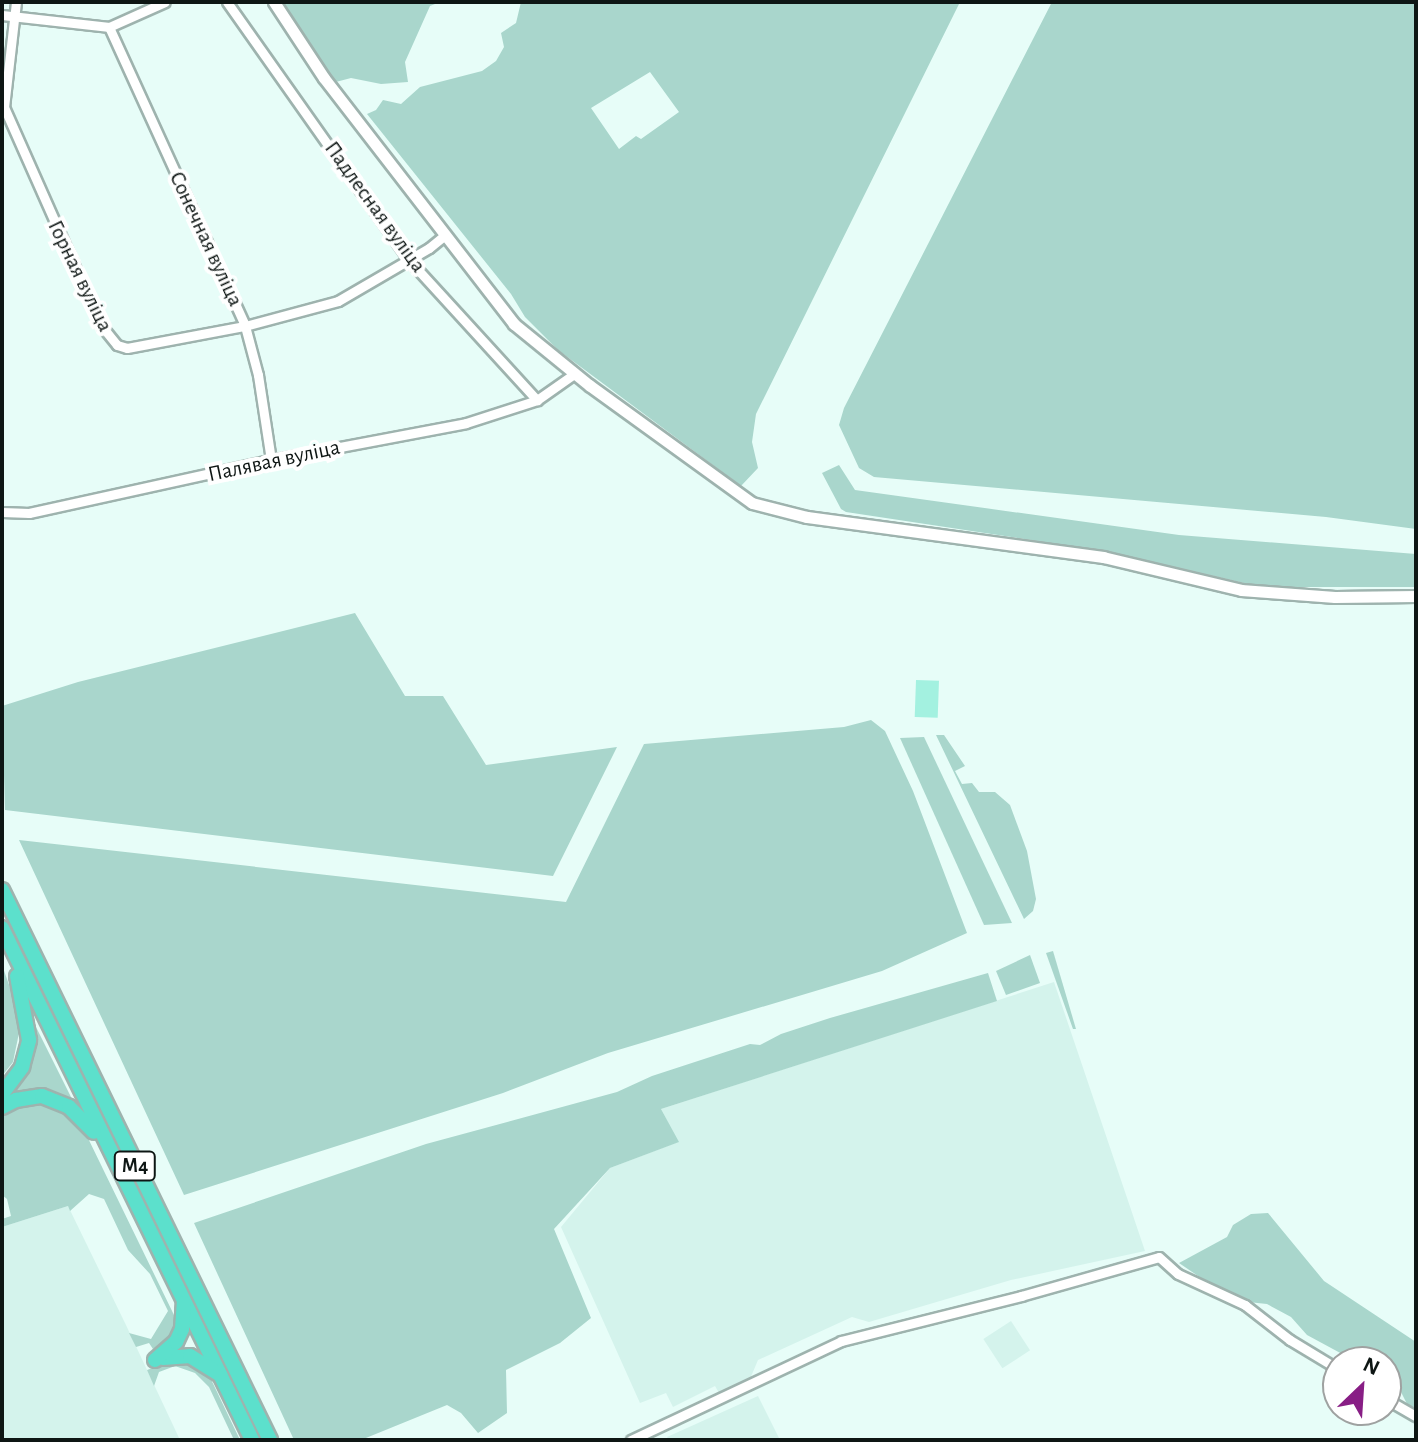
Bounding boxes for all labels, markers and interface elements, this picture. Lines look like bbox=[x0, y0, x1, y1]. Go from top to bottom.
street label: Падлесная вуліца bbox=[318, 136, 432, 278]
street label: Сонечная вуліца bbox=[163, 167, 249, 311]
street label: Горная вуліца bbox=[42, 216, 118, 336]
street label: Палявая вуліца bbox=[206, 434, 342, 488]
road number: М4 bbox=[113, 1150, 157, 1182]
north arrow bbox=[1322, 1346, 1402, 1426]
text: N bbox=[1360, 1353, 1383, 1379]

